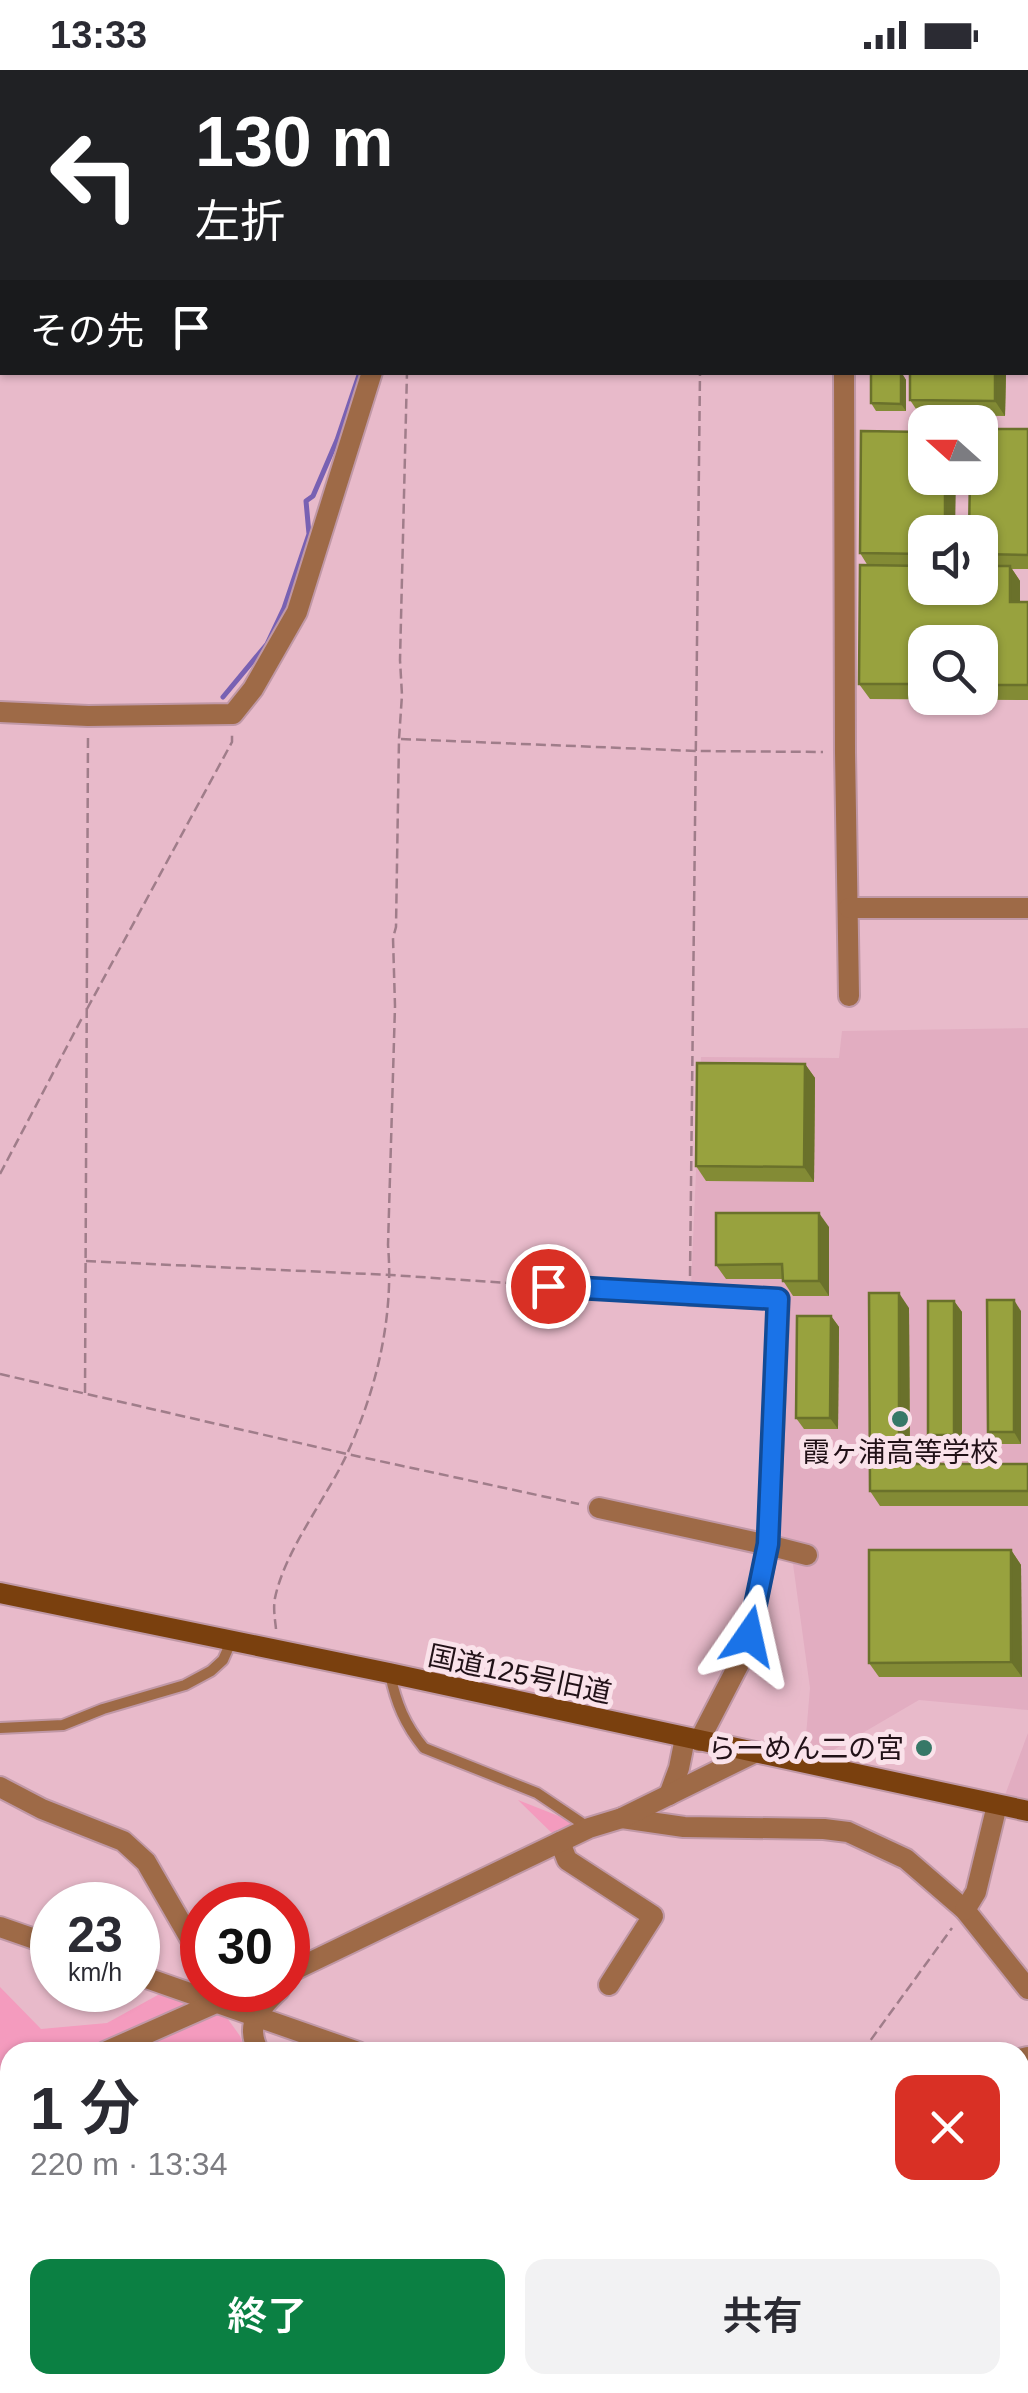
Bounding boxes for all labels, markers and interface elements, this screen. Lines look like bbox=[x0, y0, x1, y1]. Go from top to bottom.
text: 13:33 bbox=[50, 14, 147, 56]
text: 130 m bbox=[195, 103, 393, 181]
icon: left bbox=[30, 110, 160, 240]
text: 左折 bbox=[195, 196, 285, 247]
icon: arrive bbox=[164, 300, 219, 355]
text: その先 bbox=[30, 310, 144, 352]
north arrow bbox=[908, 405, 998, 495]
map controls bbox=[908, 405, 998, 715]
button: sound bbox=[908, 515, 998, 605]
button: search bbox=[908, 625, 998, 715]
pin bbox=[506, 1244, 591, 1329]
icon: arrive bbox=[521, 1259, 576, 1314]
marker: 霞ヶ浦高等学校 bbox=[889, 1408, 911, 1430]
place label: 霞ヶ浦高等学校 bbox=[802, 1437, 998, 1468]
position arrow bbox=[697, 1584, 801, 1688]
street label: 国道125号旧道 bbox=[425, 1640, 614, 1709]
place label: らーめん二の宮 bbox=[708, 1733, 904, 1764]
marker: らーめん二の宮 bbox=[913, 1737, 935, 1759]
speed limit sign: 30 bbox=[180, 1882, 310, 2012]
text: 23 bbox=[67, 1907, 123, 1963]
text: km/h bbox=[68, 1958, 122, 1986]
text: 1 分 bbox=[30, 2075, 140, 2142]
button: close bbox=[895, 2075, 1000, 2180]
text: 220 m · 13:34 bbox=[30, 2146, 227, 2182]
button: 終了 bbox=[30, 2259, 505, 2374]
button: 共有 bbox=[525, 2259, 1000, 2374]

